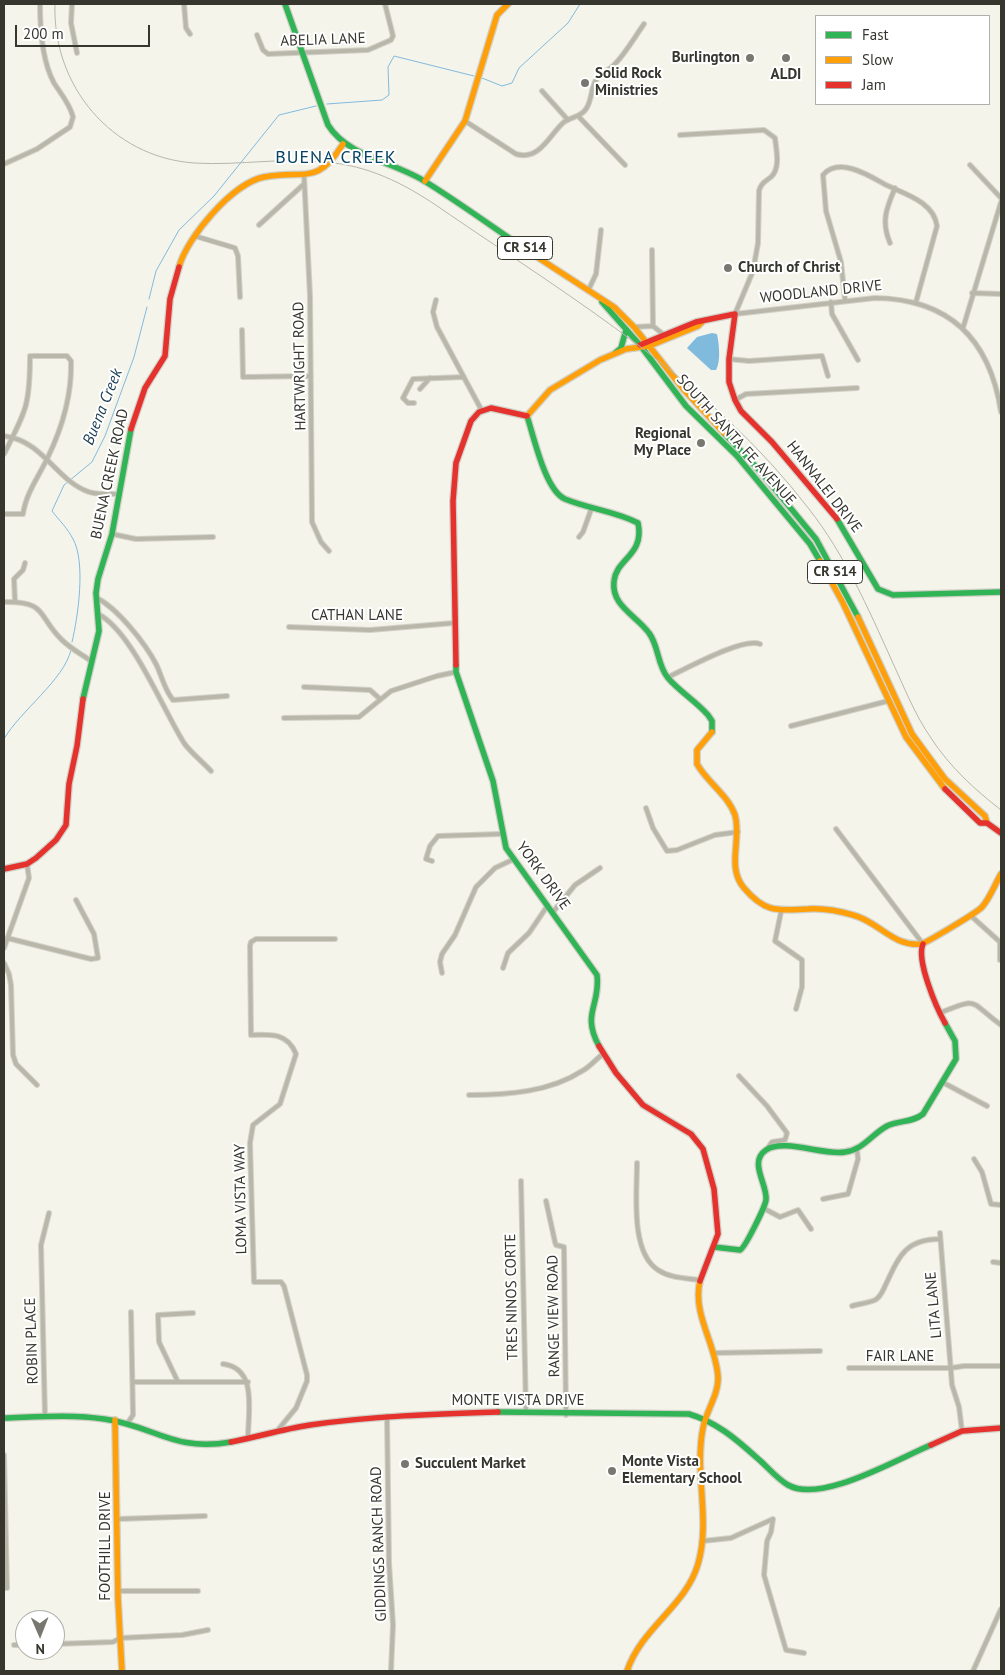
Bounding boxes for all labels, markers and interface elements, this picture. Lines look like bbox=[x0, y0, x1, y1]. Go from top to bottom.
scale bar bbox=[18, 15, 152, 47]
legend bbox=[815, 15, 990, 105]
text: 200 m bbox=[23, 24, 64, 43]
text: Fast bbox=[862, 25, 889, 44]
street label: ABELIA LANE bbox=[280, 30, 366, 50]
place label: Burlington bbox=[672, 49, 740, 67]
text: Slow bbox=[862, 50, 893, 69]
marker: Burlington bbox=[744, 52, 756, 64]
marker: ALDI bbox=[780, 52, 792, 64]
place label: Solid Rock Ministries bbox=[595, 65, 662, 100]
place label: ALDI bbox=[771, 66, 801, 84]
text: Jam bbox=[862, 75, 886, 94]
marker: Solid Rock Ministries bbox=[579, 77, 591, 89]
district label: BUENA CREEK bbox=[274, 147, 398, 169]
road number: CR S14 bbox=[498, 237, 552, 260]
place label: Church of Christ bbox=[738, 259, 840, 277]
marker: Church of Christ bbox=[722, 262, 734, 274]
street label: WOODLAND DRIVE bbox=[759, 277, 883, 307]
street label: HARTWRIGHT ROAD bbox=[290, 301, 310, 431]
water label: Buena Creek bbox=[79, 366, 127, 448]
street label: SOUTH SANTA FE AVENUE bbox=[673, 371, 799, 509]
street label: BUENA CREEK ROAD bbox=[87, 407, 133, 541]
place label: Regional My Place bbox=[634, 425, 691, 460]
marker: Regional My Place bbox=[695, 437, 707, 449]
street label: HANNALEI DRIVE bbox=[783, 437, 865, 537]
road number: CR S14 bbox=[808, 560, 862, 584]
street label: CATHAN LANE bbox=[311, 607, 403, 625]
street label: YORK DRIVE bbox=[512, 838, 574, 914]
street label: LOMA VISTA WAY bbox=[231, 1143, 251, 1255]
street label: TRES NINOS CORTE bbox=[502, 1233, 522, 1361]
street label: RANGE VIEW ROAD bbox=[544, 1254, 564, 1378]
street label: LITA LANE bbox=[922, 1271, 946, 1339]
street label: ROBIN PLACE bbox=[21, 1297, 43, 1385]
street label: FAIR LANE bbox=[866, 1348, 934, 1366]
street label: MONTE VISTA DRIVE bbox=[451, 1392, 585, 1410]
place label: Monte Vista Elementary School bbox=[622, 1453, 742, 1488]
place label: Succulent Market bbox=[415, 1455, 526, 1473]
marker: Succulent Market bbox=[399, 1458, 411, 1470]
marker: Monte Vista Elementary School bbox=[606, 1465, 618, 1477]
street label: GIDDINGS RANCH ROAD bbox=[367, 1466, 391, 1622]
street label: FOOTHILL DRIVE bbox=[97, 1491, 115, 1601]
north arrow bbox=[15, 1610, 65, 1660]
text: N bbox=[35, 1640, 45, 1658]

